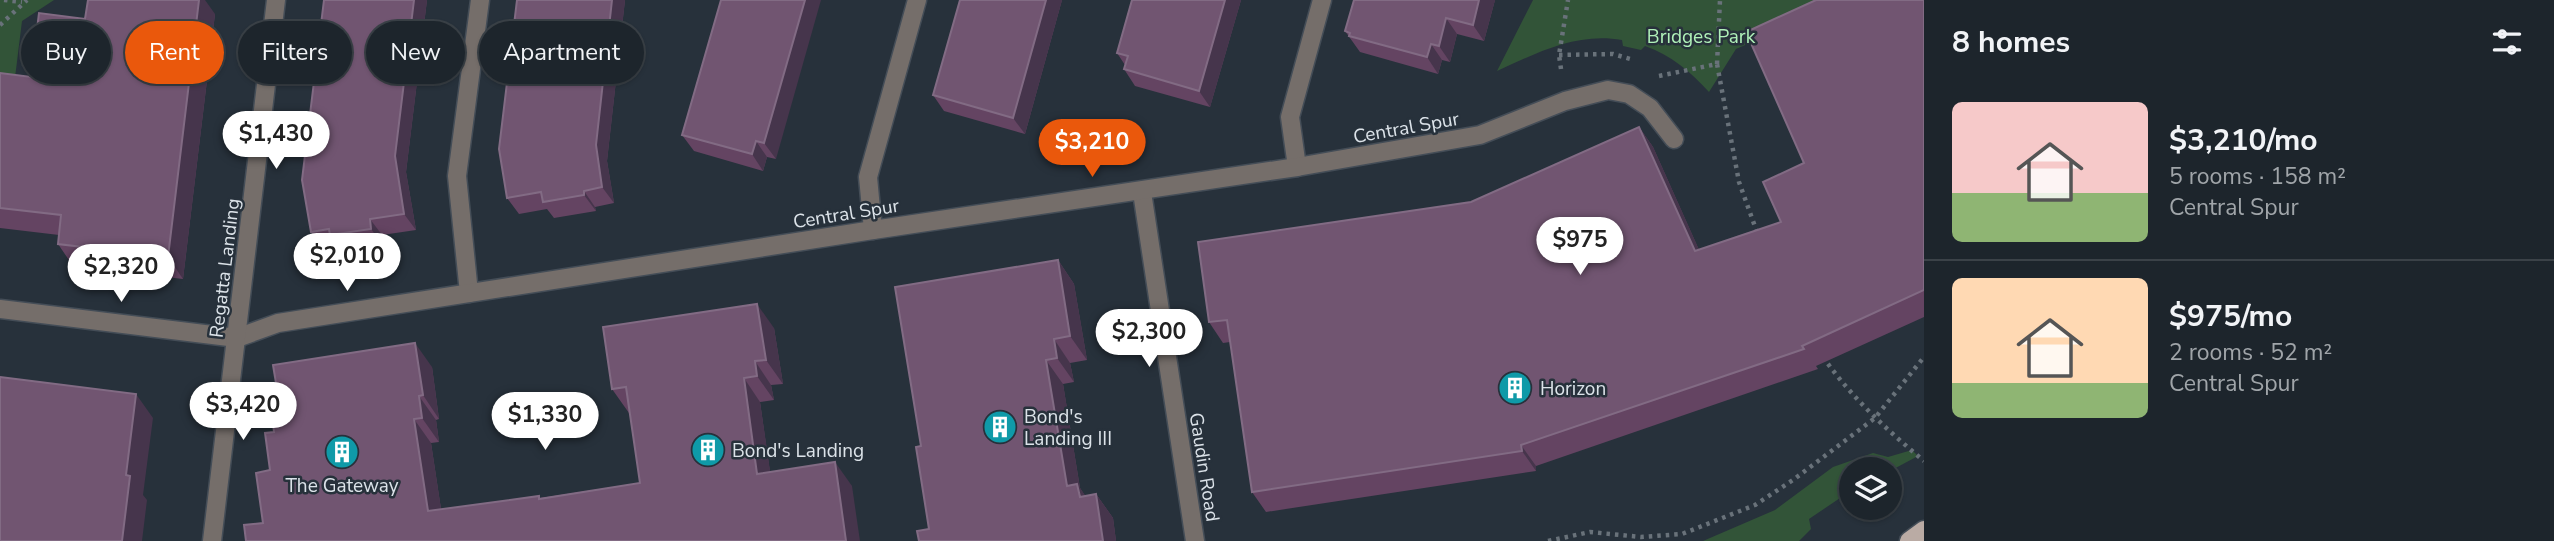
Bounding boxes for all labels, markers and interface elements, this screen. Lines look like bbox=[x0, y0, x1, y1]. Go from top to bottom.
chip: Buy bbox=[21, 21, 111, 84]
chip: Rent bbox=[125, 21, 224, 84]
chip: Filters bbox=[238, 21, 352, 84]
chip: New bbox=[366, 21, 465, 84]
chip: Apartment bbox=[479, 21, 644, 84]
text: 8 homes bbox=[1952, 22, 2070, 63]
icon: filters bbox=[2488, 23, 2526, 61]
park label: Bridges Park bbox=[1647, 24, 1756, 50]
street label: Central Spur bbox=[1351, 106, 1461, 150]
pin: $1,430 bbox=[219, 111, 333, 171]
text: $1,430 bbox=[239, 118, 313, 149]
pin: $3,210 bbox=[1035, 120, 1149, 179]
text: $3,210/mo bbox=[2169, 120, 2318, 161]
text: $3,210 bbox=[1055, 126, 1129, 157]
icon: home bbox=[2008, 130, 2092, 214]
text: 5 rooms · 158 m² bbox=[2169, 161, 2346, 192]
text: Central Spur bbox=[2169, 192, 2299, 223]
street label: Central Spur bbox=[791, 193, 901, 235]
street label: Regatta Landing bbox=[204, 197, 246, 339]
pin: $975 bbox=[1539, 218, 1621, 277]
text: $975 bbox=[1552, 224, 1608, 255]
pin: $2,010 bbox=[290, 233, 404, 293]
text: $2,010 bbox=[310, 240, 384, 271]
pin: $2,320 bbox=[64, 244, 178, 304]
text: $2,320 bbox=[84, 251, 158, 282]
text: $975/mo bbox=[2169, 296, 2292, 337]
icon: home bbox=[2008, 306, 2092, 390]
pin: $2,300 bbox=[1092, 310, 1206, 369]
text: $2,300 bbox=[1112, 316, 1186, 347]
text: 2 rooms · 52 m² bbox=[2169, 337, 2332, 368]
text: Central Spur bbox=[2169, 368, 2299, 399]
building icon: Horizon bbox=[1496, 369, 1534, 407]
place label: Horizon bbox=[1540, 376, 1606, 402]
pin: $3,420 bbox=[186, 382, 300, 442]
text: $3,420 bbox=[206, 389, 280, 420]
pin: $1,330 bbox=[488, 392, 602, 452]
text: $1,330 bbox=[508, 399, 582, 430]
place label: Bond's Landing III bbox=[1024, 404, 1112, 452]
building icon: Bond's Landing III bbox=[981, 408, 1019, 446]
street label: Gaudin Road bbox=[1183, 411, 1225, 523]
building icon: Bond's Landing bbox=[689, 431, 727, 469]
building icon: The Gateway bbox=[323, 433, 361, 471]
place label: Bond's Landing bbox=[732, 438, 864, 464]
map controls bbox=[1839, 457, 1902, 520]
button: layers bbox=[1839, 457, 1902, 520]
place label: The Gateway bbox=[285, 473, 399, 499]

